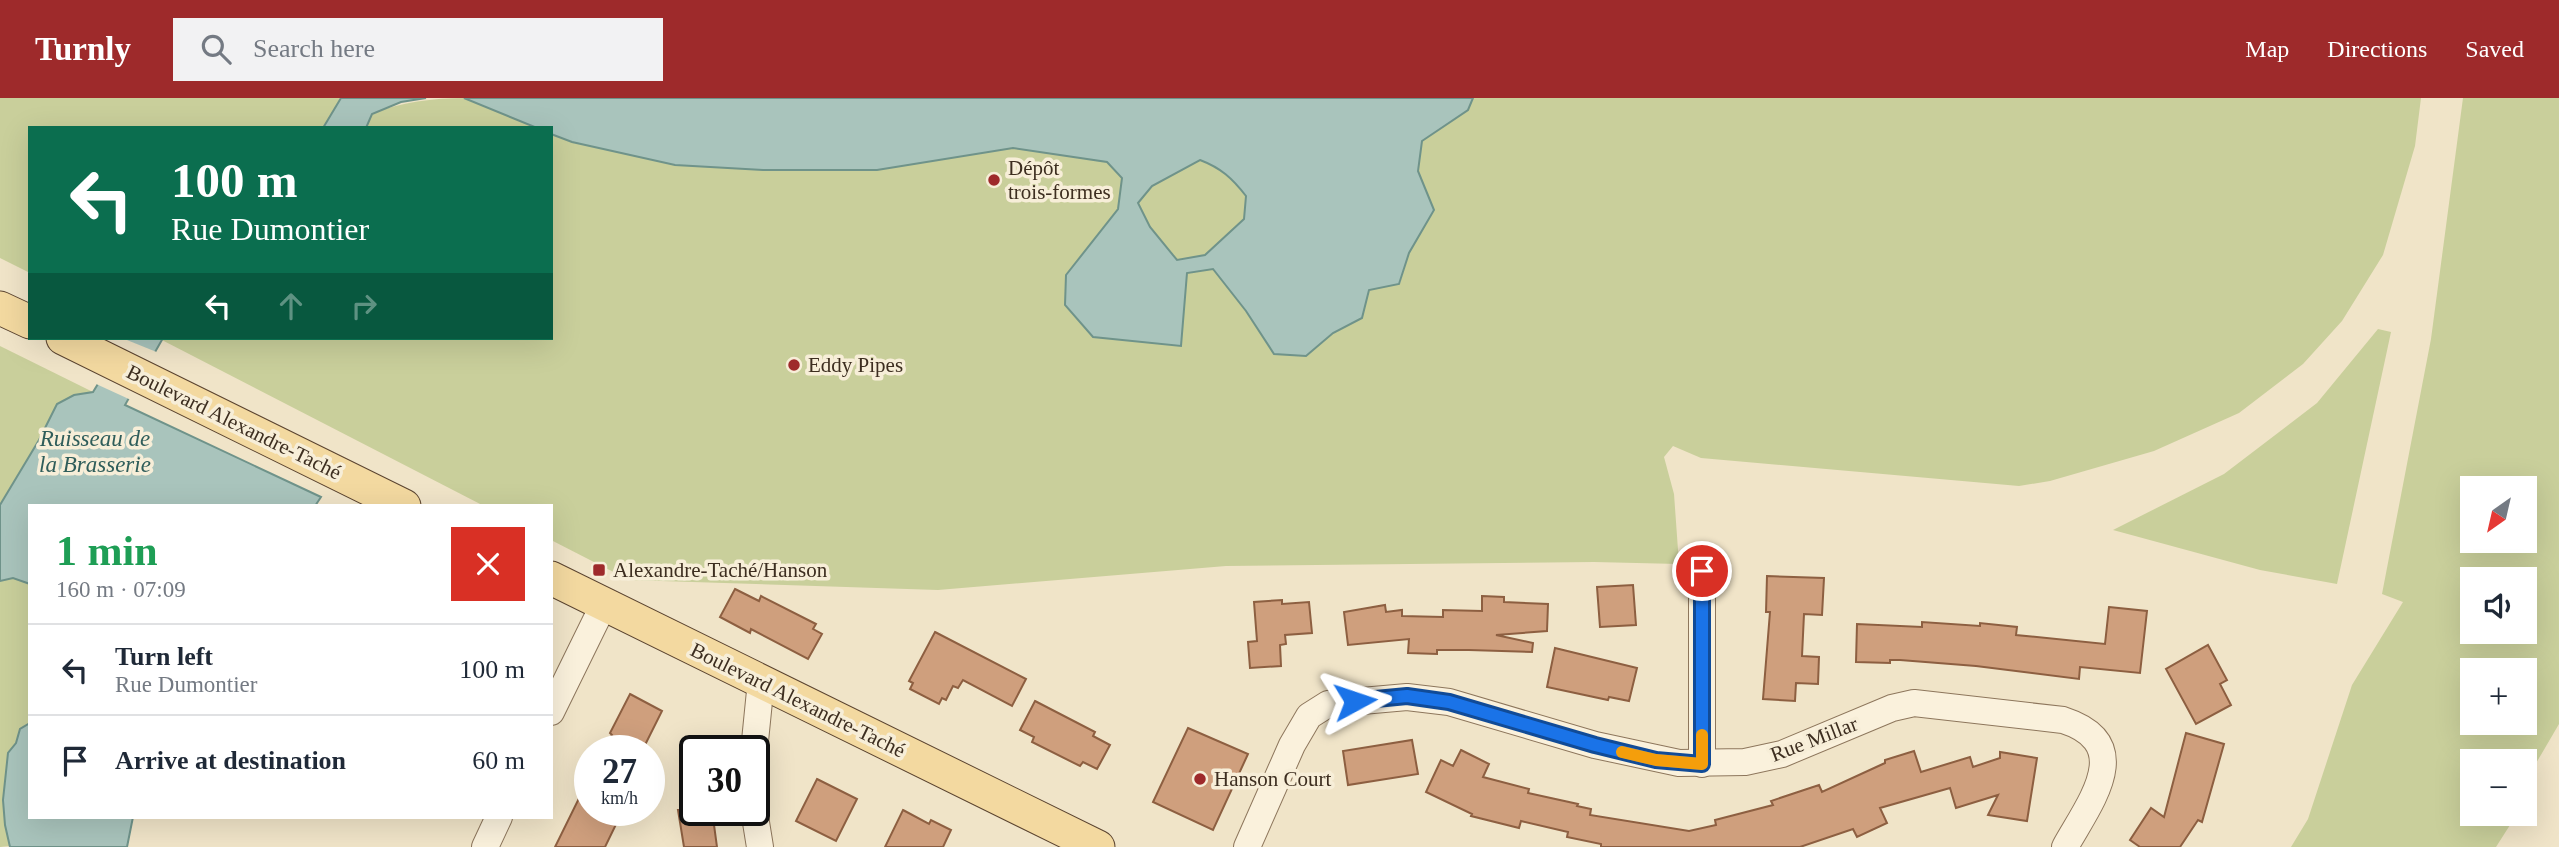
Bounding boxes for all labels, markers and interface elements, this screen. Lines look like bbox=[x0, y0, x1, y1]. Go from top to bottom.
search box bbox=[173, 18, 663, 81]
icon: search bbox=[197, 30, 235, 68]
text: Turnly bbox=[35, 31, 131, 67]
text: Search here bbox=[253, 34, 375, 63]
text: Map bbox=[2245, 36, 2289, 62]
text: Directions bbox=[2327, 36, 2427, 62]
text: Saved bbox=[2465, 36, 2524, 62]
text: 100 m bbox=[171, 153, 298, 208]
icon: left bbox=[56, 154, 147, 245]
place label: Dépôt trois-formes bbox=[1008, 156, 1111, 204]
marker: Dépôt trois-formes bbox=[986, 172, 1002, 188]
text: Rue Dumontier bbox=[171, 211, 369, 247]
icon: left bbox=[199, 287, 237, 325]
icon: ahead bbox=[272, 287, 310, 325]
icon: right bbox=[345, 287, 383, 325]
place label: Eddy Pipes bbox=[808, 353, 903, 377]
marker: Eddy Pipes bbox=[786, 357, 802, 373]
street label: Boulevard Alexandre-Taché bbox=[123, 360, 345, 484]
water label: Ruisseau de la Brasserie bbox=[39, 426, 151, 477]
north arrow bbox=[2460, 476, 2538, 553]
map controls bbox=[2460, 476, 2537, 826]
button: close bbox=[451, 527, 525, 601]
text: 1 min bbox=[56, 528, 158, 574]
pin bbox=[1672, 541, 1732, 601]
icon: arrive bbox=[1683, 552, 1721, 590]
place label: Alexandre-Taché/Hanson bbox=[613, 558, 828, 582]
marker: Alexandre-Taché/Hanson bbox=[591, 562, 607, 578]
button: sound bbox=[2460, 567, 2537, 644]
text: 160 m · 07:09 bbox=[56, 577, 186, 602]
street label: Boulevard Alexandre-Taché bbox=[687, 638, 909, 762]
text: Turn left bbox=[115, 642, 213, 671]
icon: left bbox=[56, 651, 94, 689]
text: 100 m bbox=[459, 655, 525, 684]
button: + bbox=[2460, 658, 2537, 735]
position arrow bbox=[1318, 664, 1392, 738]
text: Rue Dumontier bbox=[115, 672, 257, 697]
street label: Rue Millar bbox=[1767, 711, 1861, 767]
speed limit sign: 30 bbox=[679, 735, 770, 826]
icon: arrive bbox=[56, 742, 94, 780]
text: Arrive at destination bbox=[115, 746, 346, 775]
text: 60 m bbox=[472, 746, 525, 775]
button: − bbox=[2460, 749, 2537, 826]
text: 27 bbox=[602, 752, 637, 791]
place label: Hanson Court bbox=[1214, 767, 1331, 791]
marker: Hanson Court bbox=[1192, 771, 1208, 787]
text: km/h bbox=[601, 788, 638, 808]

